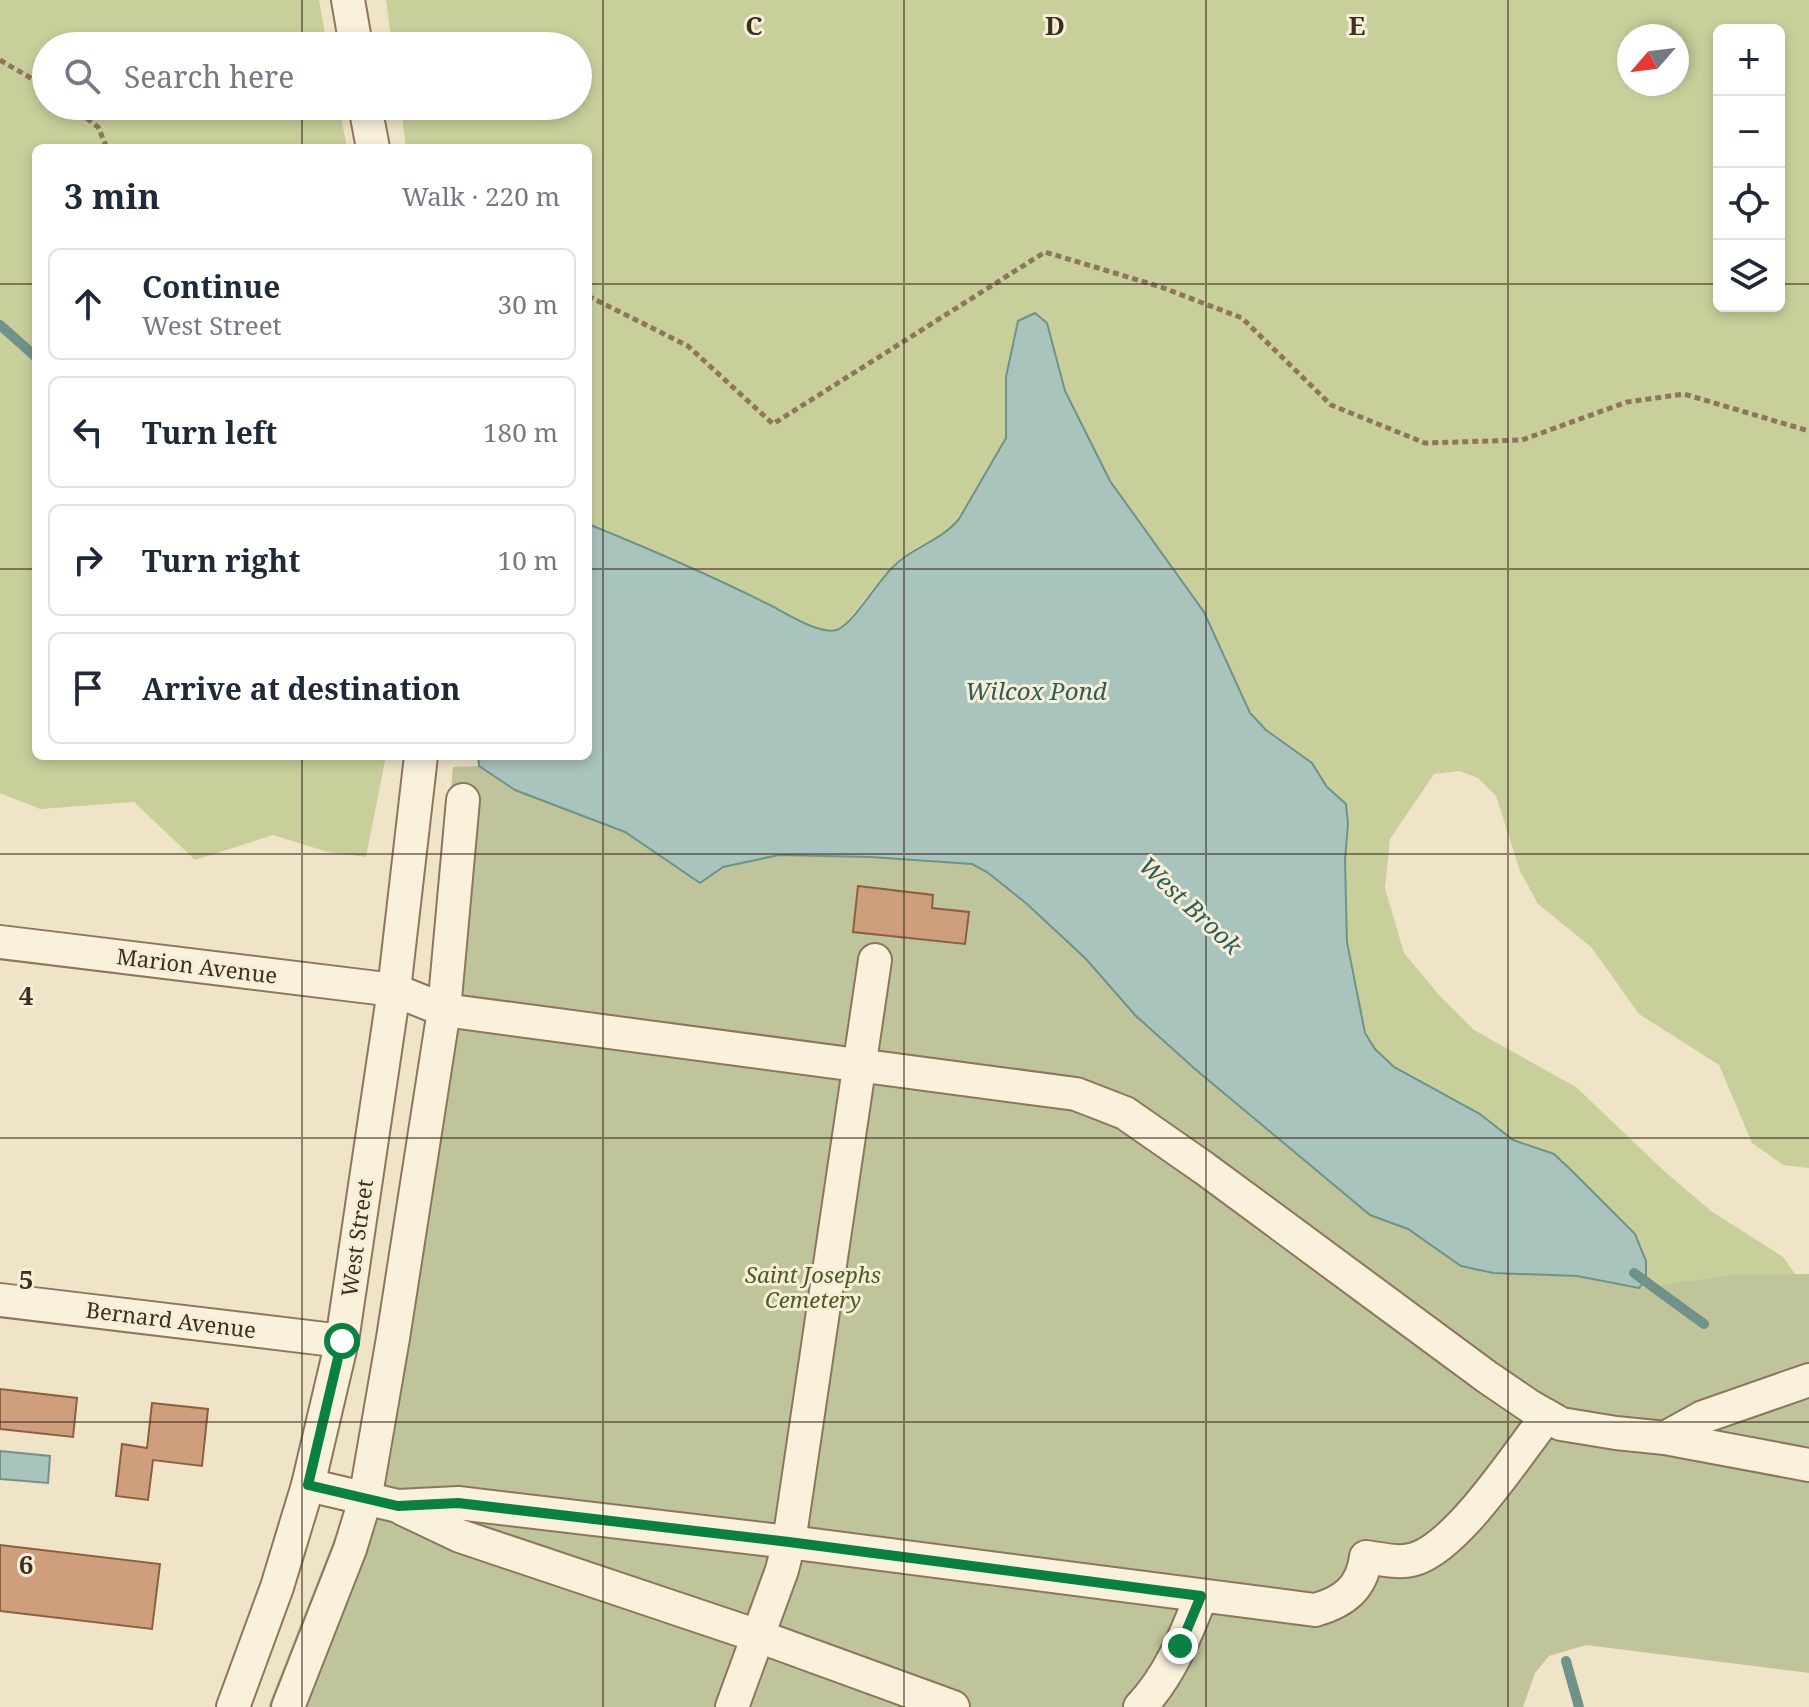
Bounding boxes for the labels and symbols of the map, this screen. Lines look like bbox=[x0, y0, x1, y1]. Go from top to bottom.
text: C bbox=[745, 7, 763, 43]
text: D bbox=[1045, 7, 1065, 43]
text: E bbox=[1349, 7, 1366, 43]
north arrow bbox=[1617, 24, 1689, 96]
water label: Wilcox Pond bbox=[965, 674, 1107, 707]
water label: West Brook bbox=[1132, 849, 1251, 962]
street label: Marion Avenue bbox=[115, 940, 279, 990]
text: 4 bbox=[19, 977, 34, 1013]
street label: West Street bbox=[333, 1177, 379, 1298]
park label: Saint Josephs Cemetery bbox=[745, 1259, 881, 1314]
text: 5 bbox=[19, 1261, 33, 1297]
street label: Bernard Avenue bbox=[84, 1294, 258, 1344]
route start bbox=[324, 1323, 360, 1359]
text: 6 bbox=[19, 1546, 33, 1582]
route end bbox=[1162, 1628, 1198, 1664]

